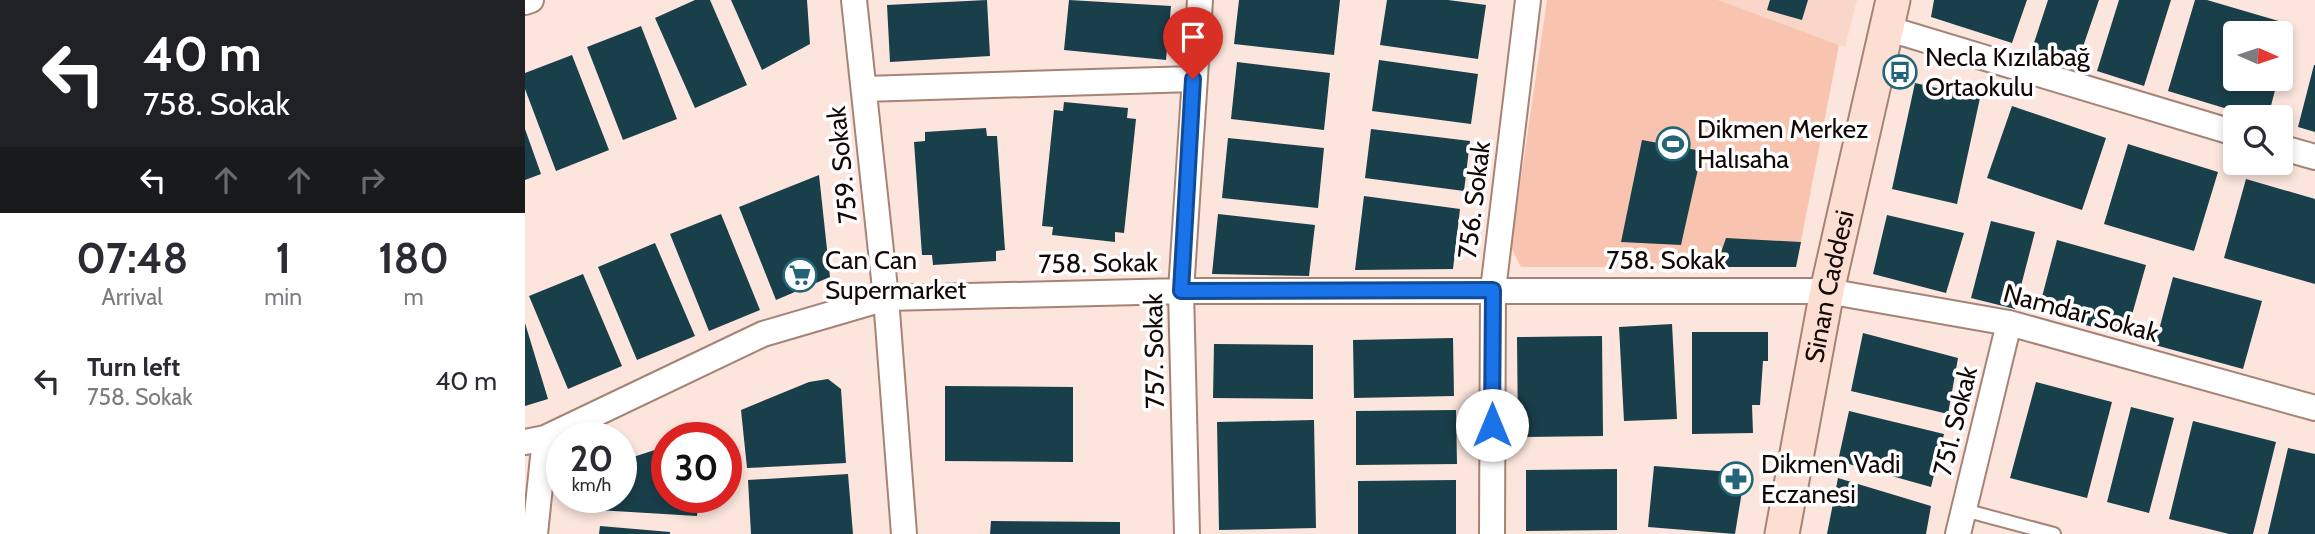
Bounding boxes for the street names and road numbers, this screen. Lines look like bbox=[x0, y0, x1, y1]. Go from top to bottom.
street label: 759. Sokak bbox=[820, 104, 864, 225]
street label: 756. Sokak bbox=[1451, 139, 1497, 261]
street label: Sinan Caddesi bbox=[1798, 207, 1861, 365]
street label: 758. Sokak bbox=[1606, 244, 1726, 276]
street label: 758. Sokak bbox=[1038, 246, 1158, 280]
street label: Namdar Sokak bbox=[2000, 277, 2162, 349]
street label: 757. Sokak bbox=[1137, 293, 1171, 409]
street label: 751. Sokak bbox=[1926, 362, 1984, 479]

